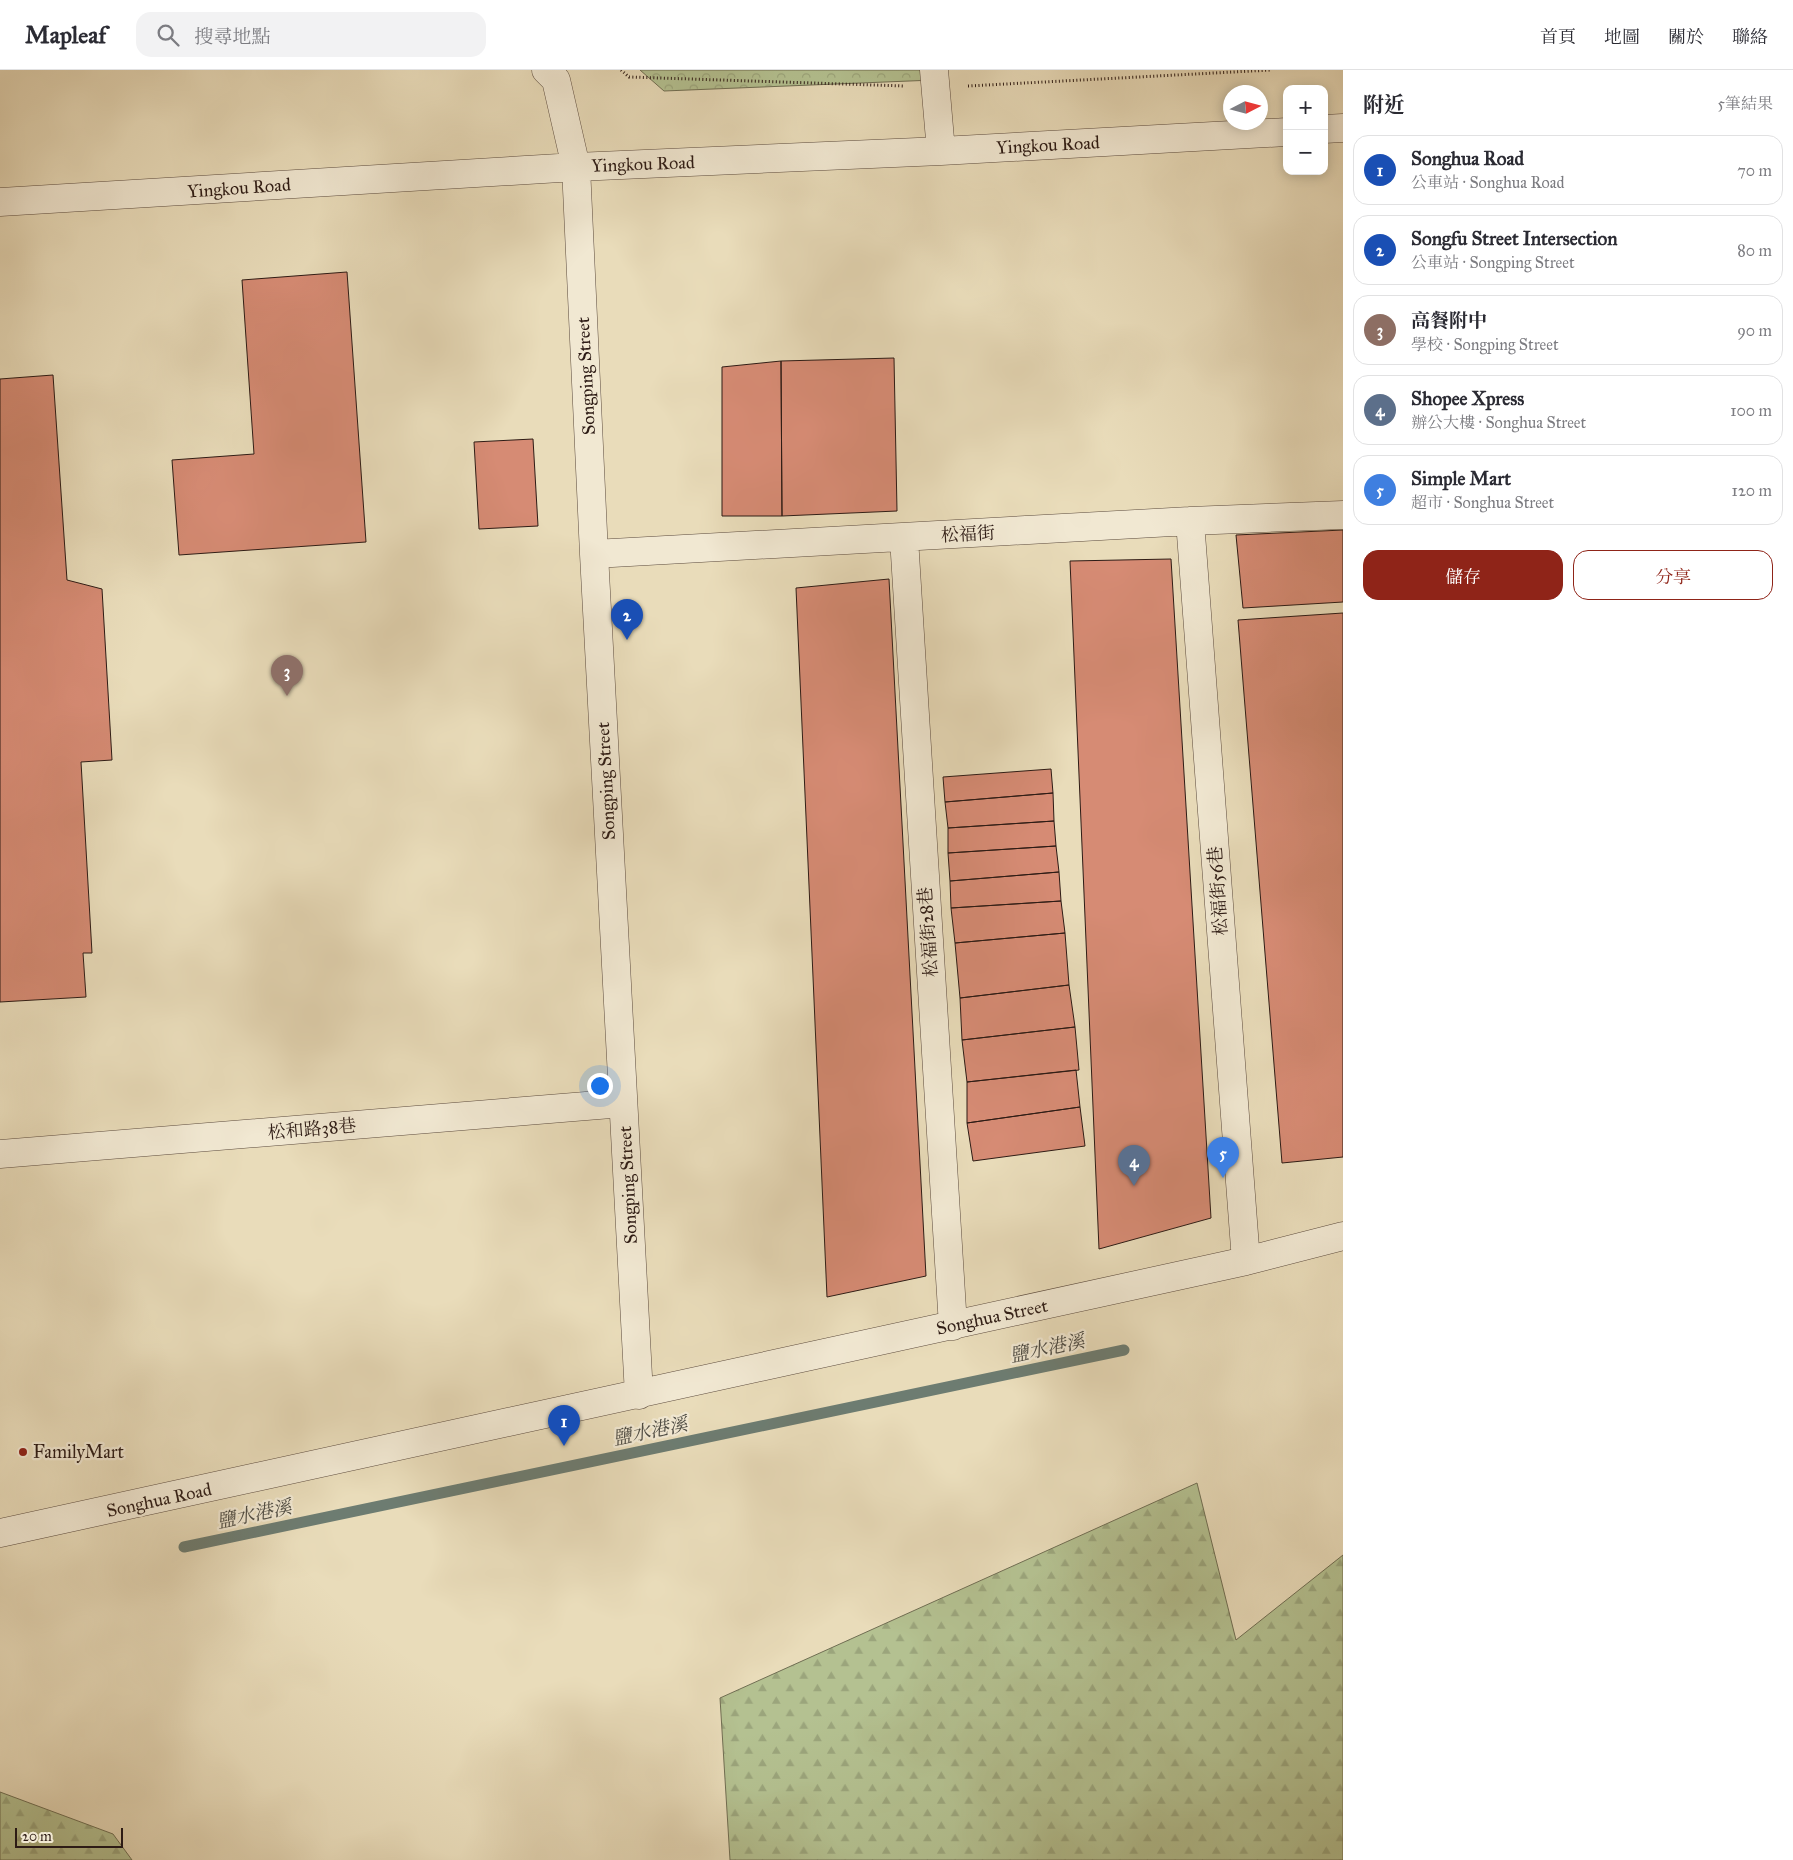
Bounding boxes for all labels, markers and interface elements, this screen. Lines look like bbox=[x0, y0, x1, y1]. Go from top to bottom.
search box bbox=[136, 12, 486, 57]
text: Mapleaf bbox=[25, 20, 106, 50]
icon: search bbox=[154, 21, 182, 49]
text: 搜尋地點 bbox=[194, 25, 270, 48]
text: 首頁 bbox=[1540, 26, 1576, 48]
text: 地圖 bbox=[1604, 26, 1640, 48]
text: 關於 bbox=[1668, 26, 1704, 48]
text: 聯絡 bbox=[1732, 26, 1768, 48]
north arrow bbox=[1223, 85, 1268, 130]
map controls bbox=[1283, 85, 1328, 175]
button: + bbox=[1283, 85, 1328, 130]
text: 附近 bbox=[1363, 92, 1405, 118]
text: 5筆結果 bbox=[1718, 94, 1773, 113]
button: − bbox=[1283, 130, 1328, 175]
street label: Yingkou Road bbox=[996, 131, 1100, 160]
text: Songhua Road bbox=[1411, 147, 1524, 170]
street label: Yingkou Road bbox=[591, 151, 695, 178]
text: 1 bbox=[1377, 161, 1383, 180]
text: 70 m bbox=[1737, 161, 1772, 180]
street label: Yingkou Road bbox=[186, 173, 292, 204]
text: 公車站 · Songhua Road bbox=[1411, 173, 1565, 192]
text: Songfu Street Intersection bbox=[1411, 227, 1618, 250]
text: 2 bbox=[1376, 241, 1384, 260]
text: 80 m bbox=[1737, 241, 1772, 260]
text: 公車站 · Songping Street bbox=[1411, 253, 1575, 272]
text: 高餐附中 bbox=[1411, 309, 1487, 332]
street label: Songping Street bbox=[572, 316, 601, 436]
text: 3 bbox=[1377, 321, 1383, 340]
text: 90 m bbox=[1737, 321, 1772, 340]
text: 學校 · Songping Street bbox=[1411, 335, 1559, 354]
text: Shopee Xpress bbox=[1411, 387, 1524, 410]
text: 4 bbox=[1376, 401, 1384, 420]
text: 100 m bbox=[1730, 401, 1772, 420]
text: 辦公大樓 · Songhua Street bbox=[1411, 413, 1586, 432]
text: Simple Mart bbox=[1411, 467, 1511, 490]
text: 5 bbox=[1376, 481, 1384, 500]
text: 120 m bbox=[1732, 481, 1772, 500]
text: 超市 · Songhua Street bbox=[1411, 493, 1554, 512]
street label: 松福街 bbox=[940, 522, 996, 546]
button: 儲存 bbox=[1363, 550, 1563, 600]
button: 分享 bbox=[1573, 550, 1773, 600]
pin: 2 bbox=[611, 599, 643, 640]
pin: 3 bbox=[271, 655, 303, 696]
street label: Songping Street bbox=[592, 721, 621, 841]
street label: 松福街56巷 bbox=[1204, 846, 1232, 936]
street label: 松福街28巷 bbox=[914, 886, 942, 978]
your location bbox=[587, 1073, 613, 1099]
street label: 松和路38巷 bbox=[267, 1114, 357, 1144]
street label: Songping Street bbox=[614, 1125, 643, 1245]
pin: 5 bbox=[1207, 1137, 1239, 1178]
pin: 4 bbox=[1118, 1145, 1150, 1186]
street label: Songhua Street bbox=[934, 1294, 1051, 1341]
water label: 鹽水港溪 bbox=[1007, 1328, 1089, 1367]
pin: 1 bbox=[548, 1405, 580, 1446]
water label: 鹽水港溪 bbox=[610, 1411, 692, 1450]
place label: FamilyMart bbox=[33, 1441, 125, 1463]
marker: FamilyMart bbox=[17, 1446, 29, 1458]
street label: Songhua Road bbox=[104, 1478, 214, 1523]
water label: 鹽水港溪 bbox=[214, 1494, 296, 1533]
scale bar bbox=[15, 1825, 122, 1848]
text: 20 m bbox=[22, 1828, 52, 1845]

